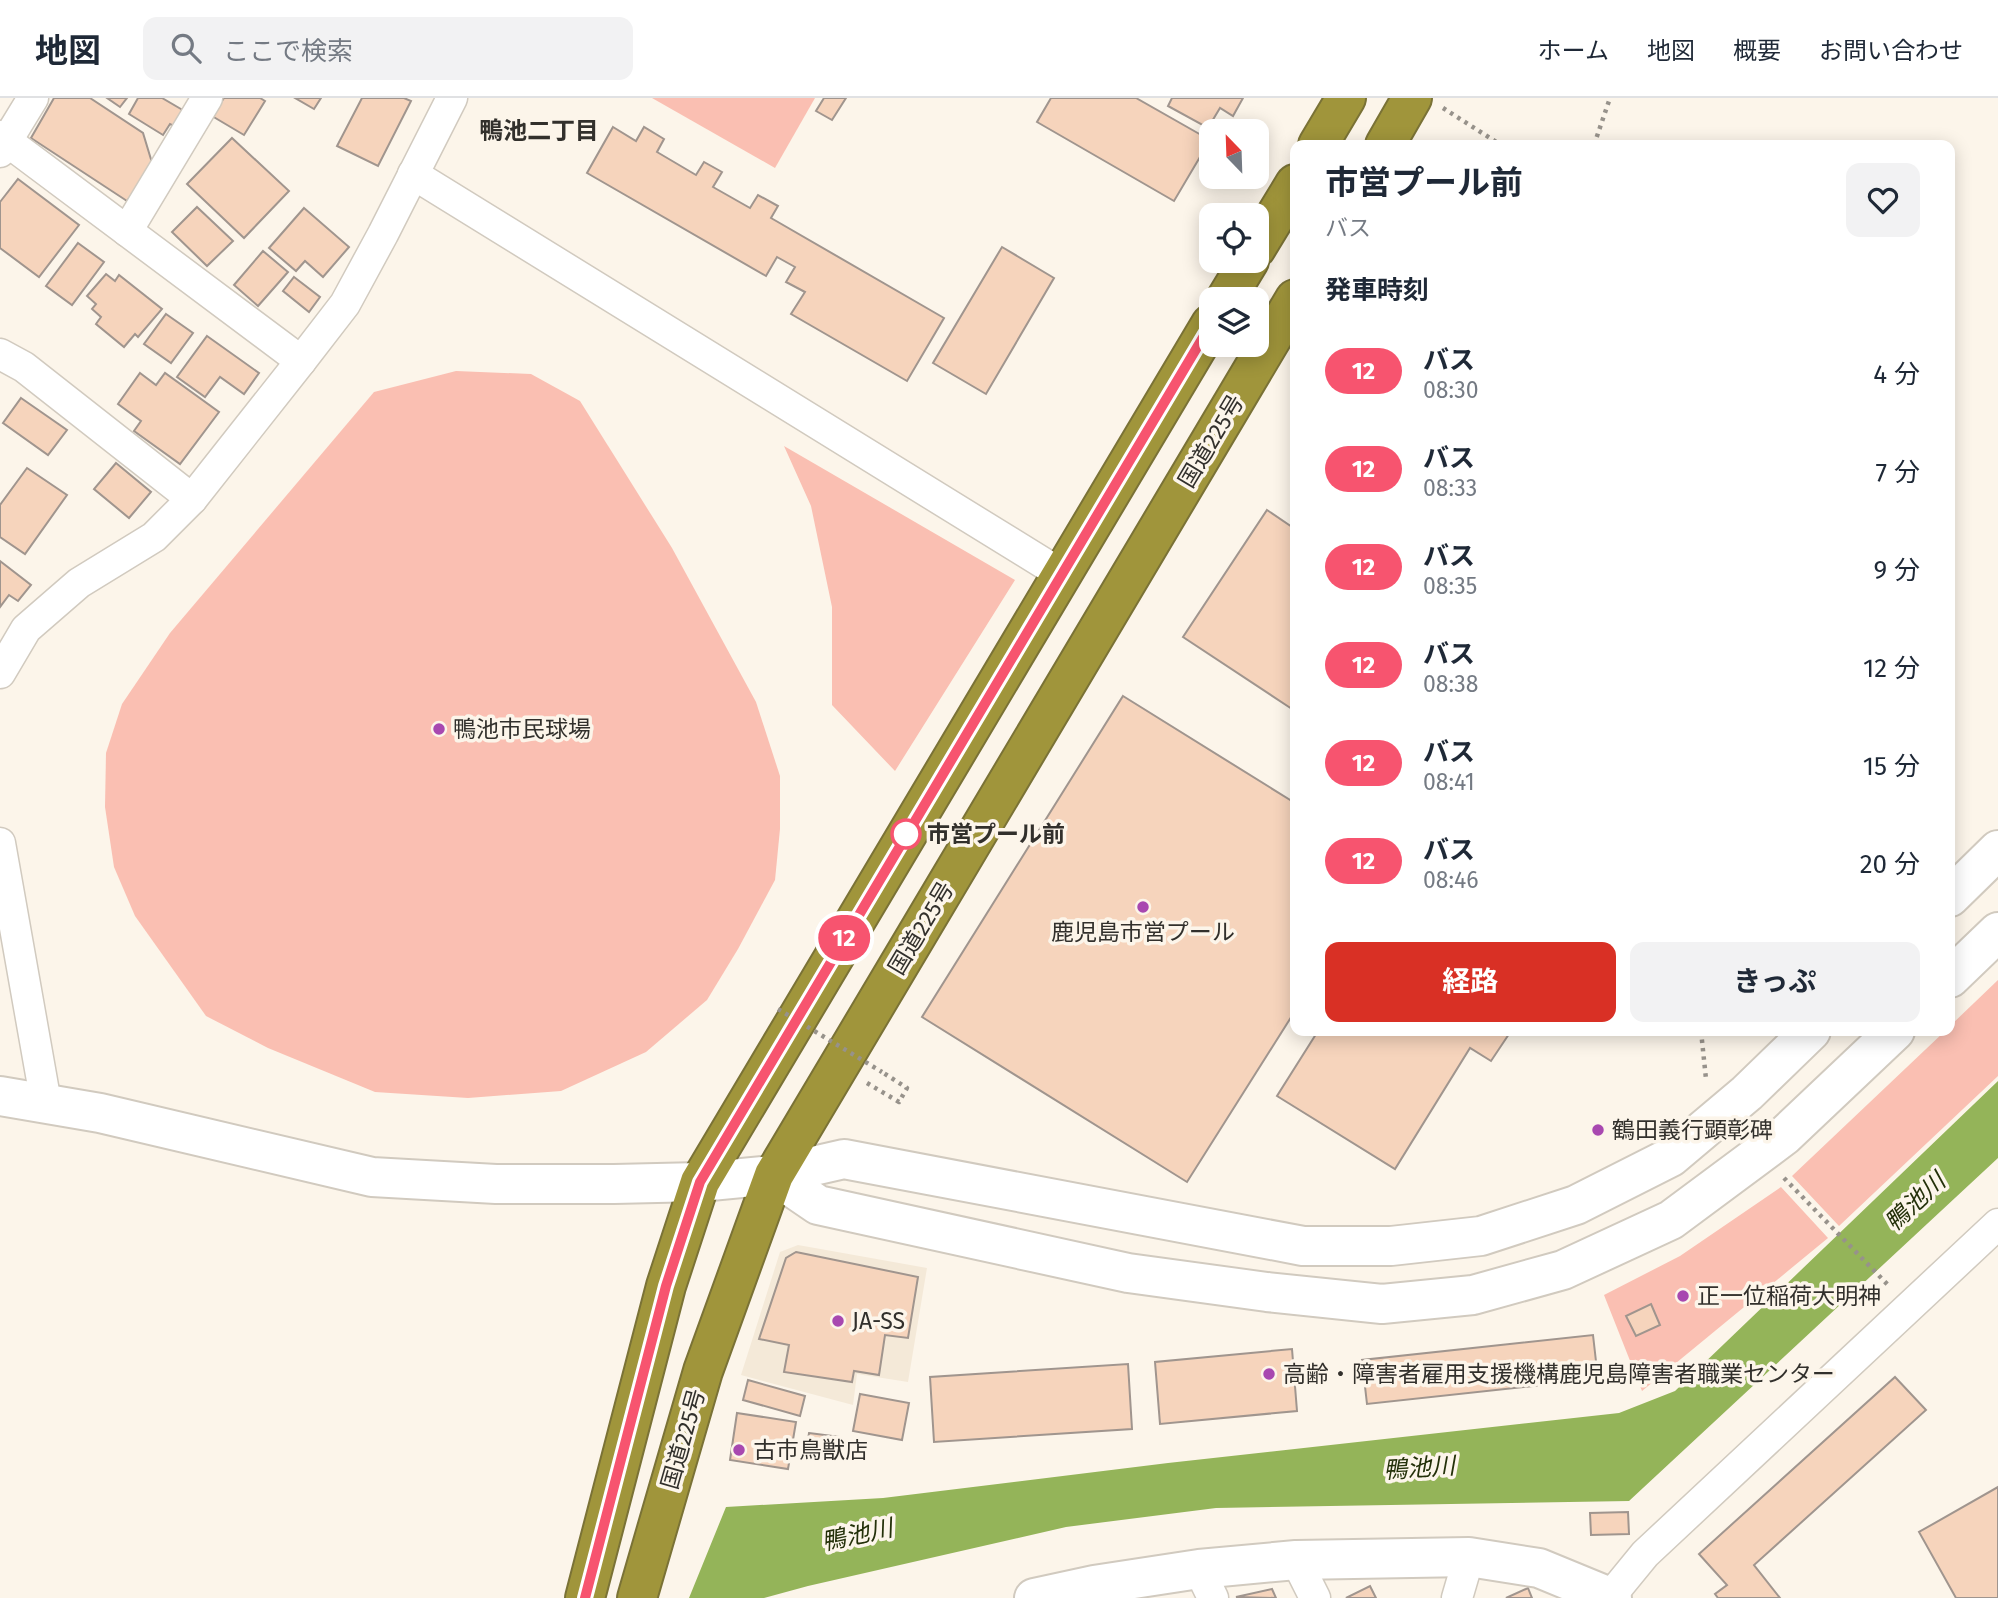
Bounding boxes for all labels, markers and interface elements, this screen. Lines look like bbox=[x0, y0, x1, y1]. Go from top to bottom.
search box bbox=[143, 17, 633, 80]
icon: search bbox=[167, 29, 205, 67]
text: 地図 bbox=[35, 31, 101, 71]
text: ここで検索 bbox=[223, 36, 353, 67]
text: ホーム bbox=[1538, 37, 1609, 65]
text: 地図 bbox=[1647, 37, 1695, 65]
text: 概要 bbox=[1733, 37, 1781, 65]
text: お問い合わせ bbox=[1819, 37, 1963, 65]
district label: 鴨池二丁目 bbox=[479, 117, 599, 145]
north arrow bbox=[1199, 119, 1269, 189]
map controls bbox=[1199, 119, 1269, 357]
text: 市営プール前 bbox=[1325, 163, 1523, 203]
button: heart bbox=[1846, 163, 1920, 237]
button: locate bbox=[1199, 203, 1269, 273]
text: バス bbox=[1325, 214, 1371, 242]
text: 発車時刻 bbox=[1325, 275, 1429, 306]
button: layers bbox=[1199, 287, 1269, 357]
text: バス bbox=[1423, 345, 1475, 376]
text: 12 bbox=[1352, 357, 1375, 385]
text: 4 分 bbox=[1873, 359, 1920, 390]
text: 08:30 bbox=[1423, 376, 1479, 404]
street label: 国道225号 bbox=[1172, 390, 1250, 492]
text: バス bbox=[1423, 443, 1475, 474]
text: 12 bbox=[1352, 455, 1375, 483]
text: 7 分 bbox=[1876, 457, 1920, 488]
text: 08:33 bbox=[1423, 474, 1477, 502]
text: バス bbox=[1423, 541, 1475, 572]
text: 12 bbox=[1352, 553, 1375, 581]
text: 9 分 bbox=[1873, 555, 1920, 586]
text: 08:35 bbox=[1423, 572, 1477, 600]
text: バス bbox=[1423, 639, 1475, 670]
text: 12 bbox=[1352, 651, 1375, 679]
text: 12 分 bbox=[1863, 653, 1920, 684]
text: 08:38 bbox=[1423, 670, 1478, 698]
place label: 鴨池市民球場 bbox=[453, 715, 591, 743]
marker: 鴨池市民球場 bbox=[431, 721, 447, 737]
text: バス bbox=[1423, 737, 1475, 768]
text: 12 bbox=[1352, 749, 1375, 777]
text: 15 分 bbox=[1863, 751, 1920, 782]
text: 08:41 bbox=[1423, 768, 1475, 796]
marker: 市営プール前 bbox=[891, 819, 921, 849]
place label: 市営プール前 bbox=[927, 820, 1065, 848]
text: バス bbox=[1423, 835, 1475, 866]
text: 12 bbox=[1352, 847, 1375, 875]
text: 20 分 bbox=[1860, 849, 1920, 880]
text: 08:46 bbox=[1423, 866, 1478, 894]
street label: 国道225号 bbox=[882, 877, 960, 979]
marker: 鹿児島市営プール bbox=[1135, 899, 1151, 915]
line badge: 12 bbox=[812, 915, 876, 961]
place label: 鹿児島市営プール bbox=[1051, 918, 1235, 946]
text: 12 bbox=[832, 924, 856, 952]
button: 経路 bbox=[1325, 942, 1616, 1022]
button: きっぷ bbox=[1630, 942, 1920, 1022]
place label: 鶴田義行顕彰碑 bbox=[1612, 1116, 1773, 1144]
marker: 鶴田義行顕彰碑 bbox=[1590, 1122, 1606, 1138]
water label: 鴨池川 bbox=[1879, 1165, 1953, 1237]
place label: 正一位稲荷大明神 bbox=[1697, 1282, 1881, 1310]
marker: 正一位稲荷大明神 bbox=[1675, 1288, 1691, 1304]
place label: JA-SS bbox=[852, 1307, 905, 1335]
marker: JA-SS bbox=[830, 1313, 846, 1329]
place label: 高齢・障害者雇用支援機構鹿児島障害者職業センター bbox=[1283, 1360, 1835, 1388]
marker: 高齢・障害者雇用支援機構鹿児島障害者職業センター bbox=[1261, 1366, 1277, 1382]
street label: 国道225号 bbox=[655, 1385, 711, 1493]
place label: 古市鳥獣店 bbox=[753, 1436, 868, 1464]
marker: 古市鳥獣店 bbox=[731, 1442, 747, 1458]
water label: 鴨池川 bbox=[1382, 1451, 1459, 1484]
water label: 鴨池川 bbox=[819, 1513, 898, 1556]

